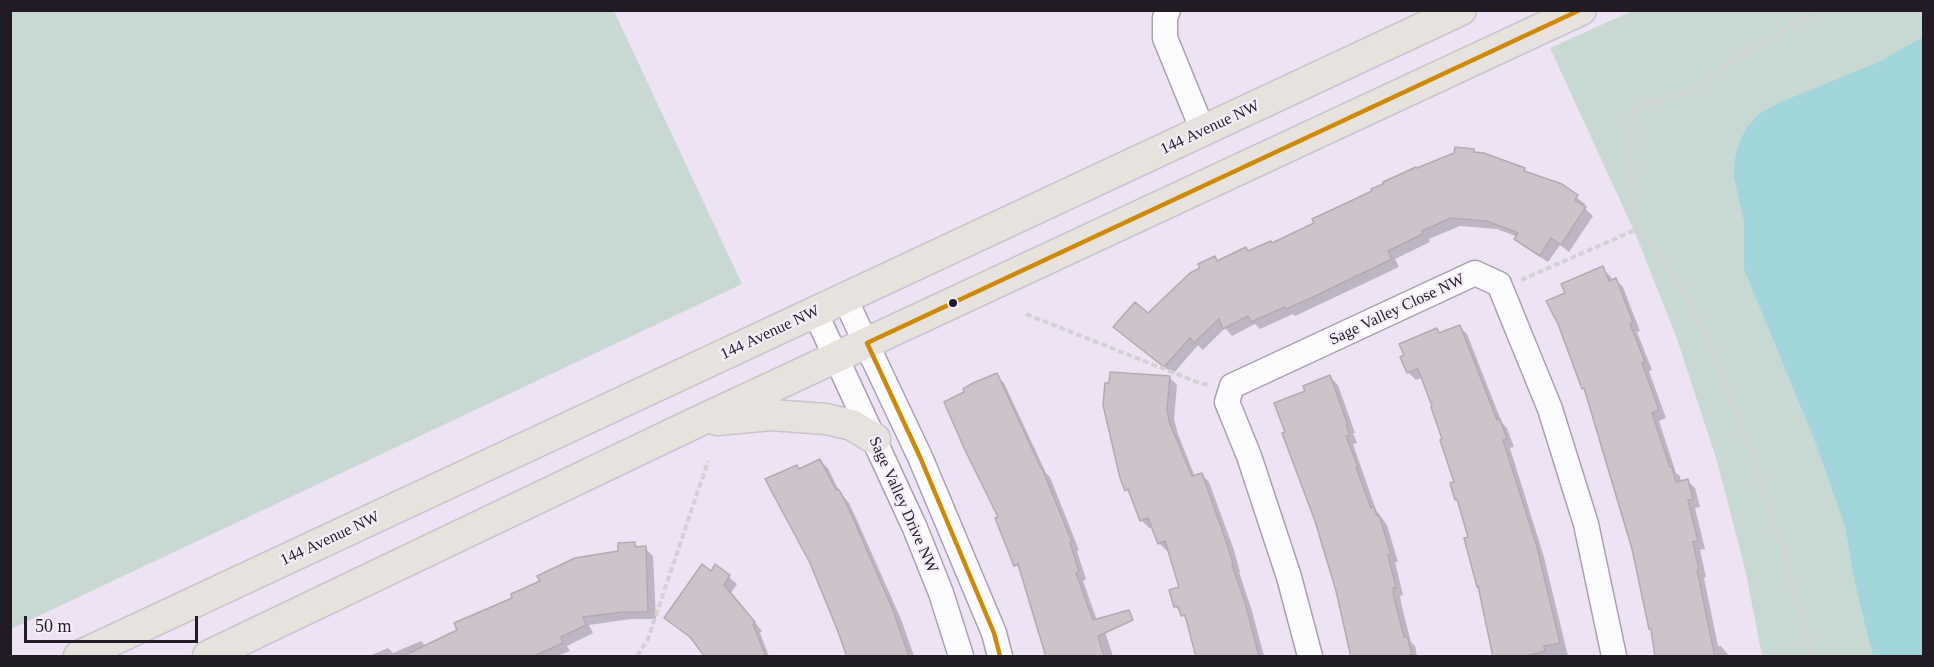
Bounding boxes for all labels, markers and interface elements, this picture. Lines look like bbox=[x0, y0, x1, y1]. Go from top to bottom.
street label: 144 Avenue NW bbox=[1157, 97, 1263, 159]
street label: Sage Valley Close NW bbox=[1326, 270, 1468, 350]
unlabelled marker bbox=[947, 297, 959, 309]
street label: 144 Avenue NW bbox=[717, 302, 823, 364]
street label: Sage Valley Drive NW bbox=[864, 434, 942, 576]
street label: 144 Avenue NW bbox=[277, 508, 383, 570]
scale bar bbox=[27, 604, 201, 642]
text: 50 m bbox=[35, 616, 72, 636]

